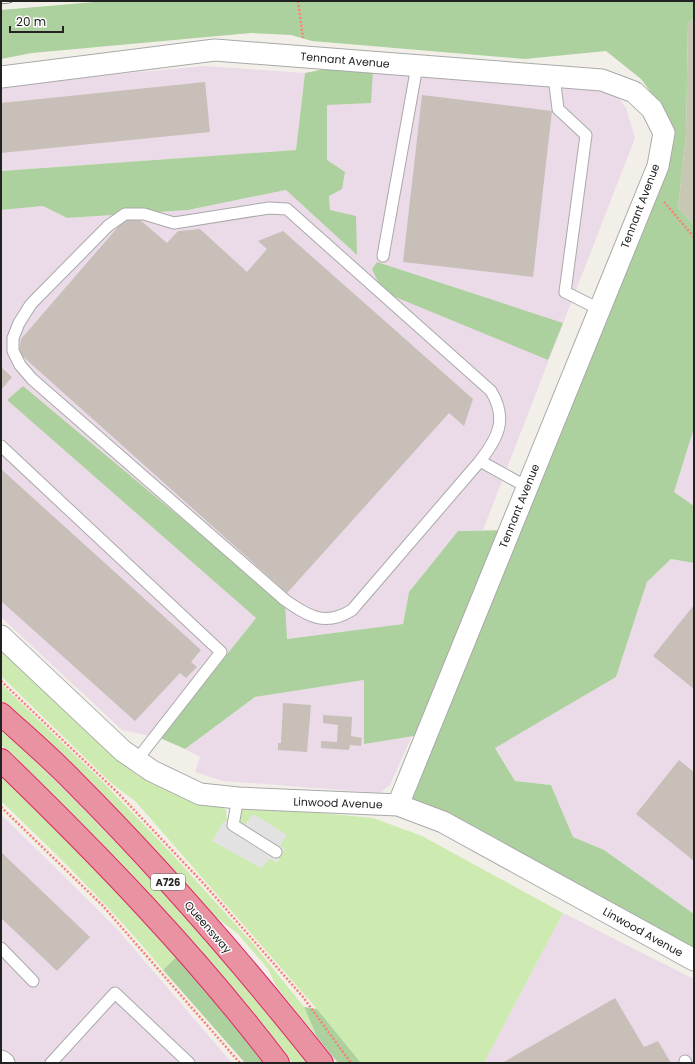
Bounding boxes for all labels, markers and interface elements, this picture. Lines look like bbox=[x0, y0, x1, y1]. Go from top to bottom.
scale bar bbox=[10, 8, 63, 34]
text: 20 m bbox=[16, 13, 46, 30]
street label: Tennant Avenue bbox=[300, 48, 390, 72]
street label: Tennant Avenue bbox=[616, 161, 664, 251]
street label: Tennant Avenue bbox=[495, 461, 543, 551]
street label: Linwood Avenue bbox=[293, 793, 383, 813]
road number: A726 bbox=[151, 874, 185, 890]
street label: Queensway bbox=[181, 897, 236, 957]
street label: Linwood Avenue bbox=[600, 903, 686, 961]

